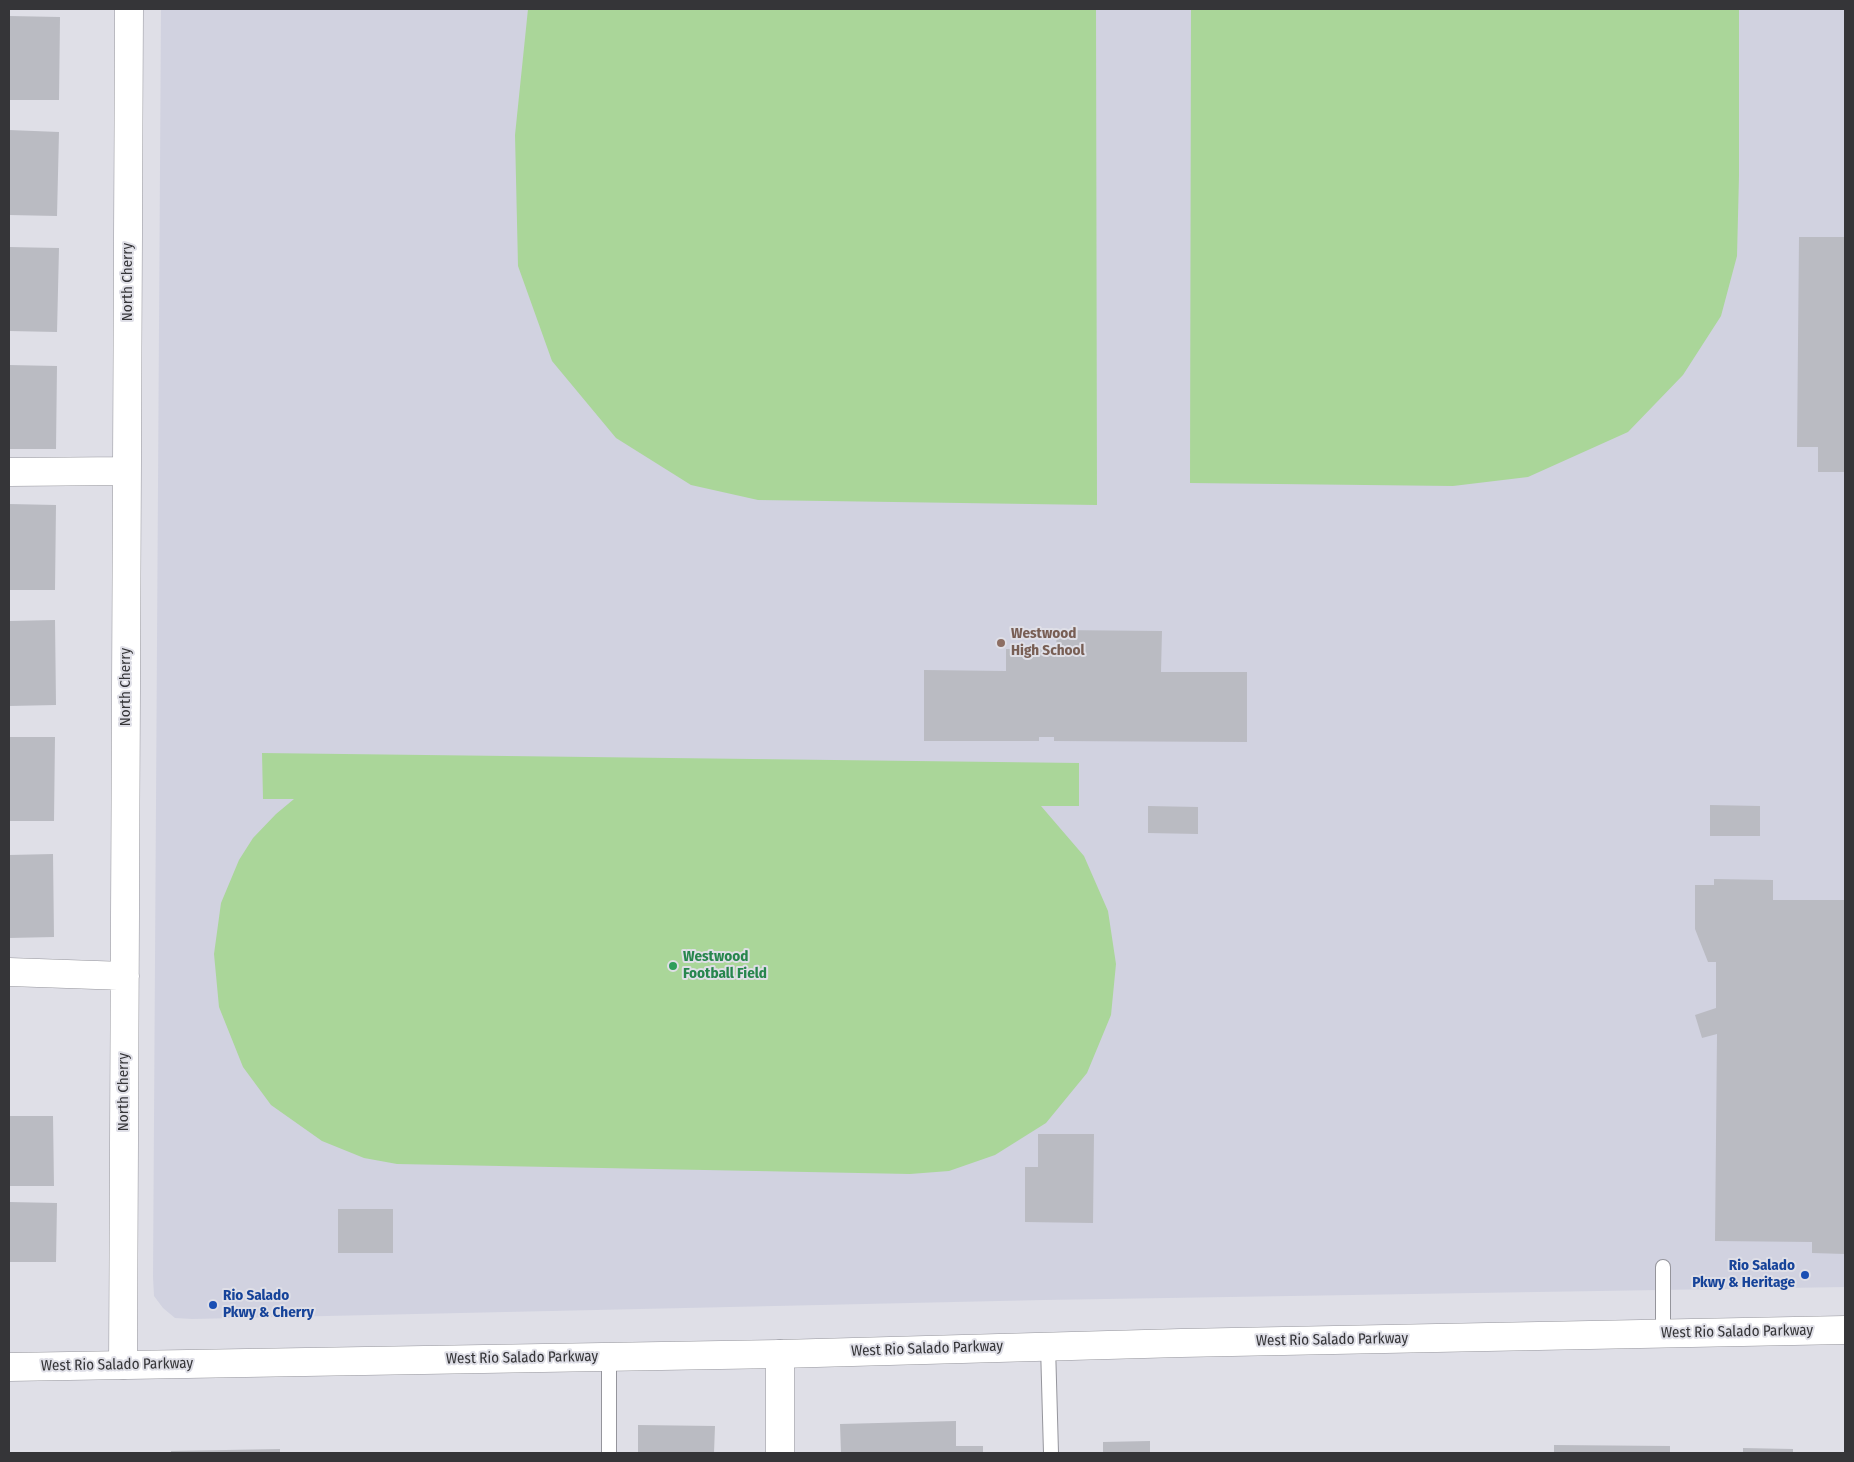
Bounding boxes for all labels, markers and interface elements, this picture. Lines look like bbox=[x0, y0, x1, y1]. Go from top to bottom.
street label: North Cherry bbox=[119, 243, 137, 321]
place label: Westwood High School bbox=[1011, 625, 1085, 660]
marker: Westwood High School bbox=[995, 637, 1007, 649]
street label: North Cherry bbox=[117, 648, 135, 726]
place label: Westwood Football Field bbox=[683, 948, 767, 983]
marker: Westwood Football Field bbox=[667, 960, 679, 972]
street label: North Cherry bbox=[115, 1053, 133, 1131]
place label: Rio Salado Pkwy & Heritage bbox=[1692, 1257, 1795, 1292]
marker: Rio Salado Pkwy & Heritage bbox=[1799, 1269, 1811, 1281]
place label: Rio Salado Pkwy & Cherry bbox=[223, 1287, 314, 1322]
marker: Rio Salado Pkwy & Cherry bbox=[207, 1299, 219, 1311]
street label: West Rio Salado Parkway bbox=[1661, 1322, 1813, 1342]
street label: West Rio Salado Parkway bbox=[1256, 1330, 1408, 1350]
street label: West Rio Salado Parkway bbox=[851, 1337, 1003, 1361]
street label: West Rio Salado Parkway bbox=[446, 1348, 598, 1368]
street label: West Rio Salado Parkway bbox=[41, 1355, 193, 1375]

